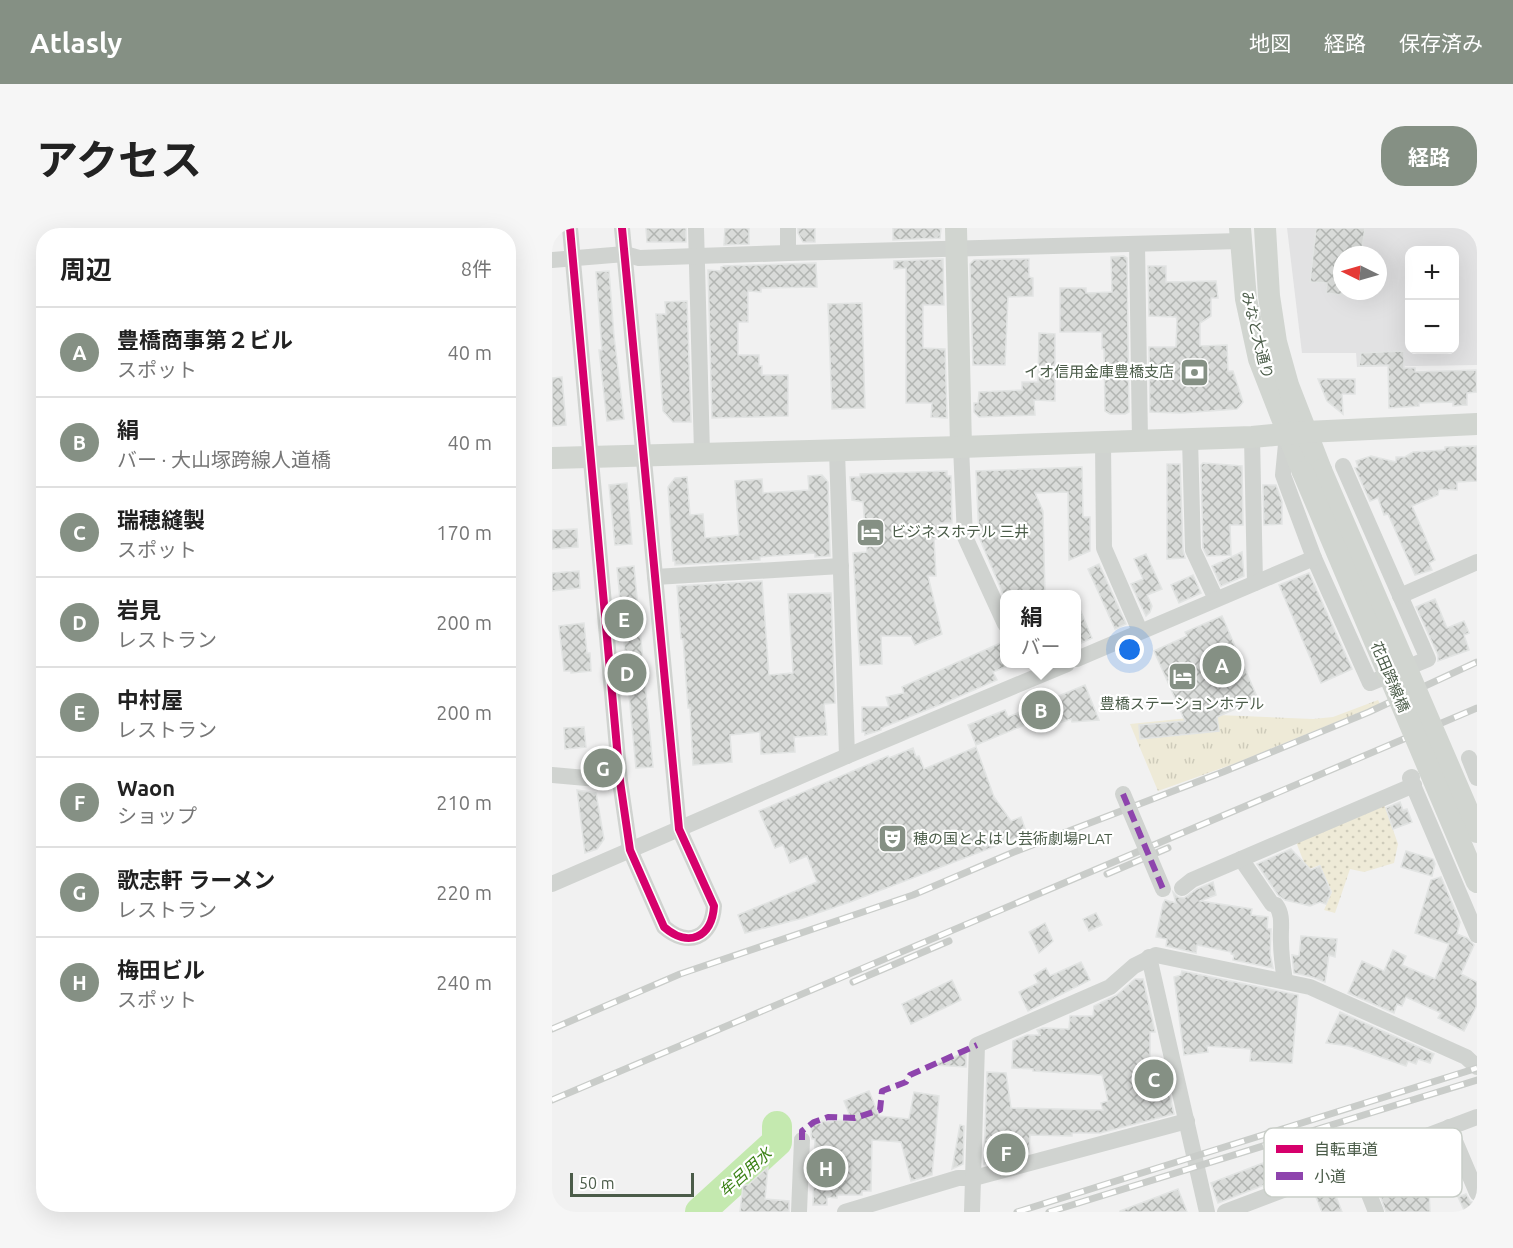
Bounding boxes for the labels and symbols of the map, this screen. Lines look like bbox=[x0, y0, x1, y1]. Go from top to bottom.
north arrow bbox=[1333, 246, 1387, 300]
street label: みなと大通り bbox=[1238, 289, 1277, 381]
bank icon: イオ信用金庫豊橋支店 bbox=[1179, 356, 1211, 388]
place label: イオ信用金庫豊橋支店 bbox=[1024, 363, 1174, 380]
hotel icon: ビジネスホテル 三井 bbox=[854, 516, 886, 548]
place label: ビジネスホテル 三井 bbox=[891, 523, 1029, 540]
pin: E bbox=[604, 596, 644, 642]
your location bbox=[1115, 635, 1144, 664]
street label: 花田跨線橋 bbox=[1368, 639, 1413, 715]
pin: A bbox=[1202, 642, 1242, 688]
pin: D bbox=[608, 650, 646, 696]
hotel icon: 豊橋ステーションホテル bbox=[1166, 661, 1198, 693]
pin: B bbox=[1022, 688, 1060, 732]
place label: 豊橋ステーションホテル bbox=[1100, 695, 1264, 712]
pin: G bbox=[584, 746, 622, 790]
theatre icon: 穂の国とよはし芸術劇場PLAT bbox=[876, 823, 908, 855]
place label: 穂の国とよはし芸術劇場PLAT bbox=[913, 830, 1113, 847]
pin: C bbox=[1134, 1056, 1174, 1102]
legend bbox=[1264, 1128, 1462, 1197]
pin: F bbox=[986, 1130, 1026, 1176]
text: 自転車道 bbox=[1314, 1140, 1378, 1158]
water label: 牟呂用水 bbox=[715, 1143, 776, 1200]
pin: H bbox=[806, 1146, 846, 1190]
text: 小道 bbox=[1314, 1167, 1346, 1185]
scale bar bbox=[570, 1170, 694, 1198]

